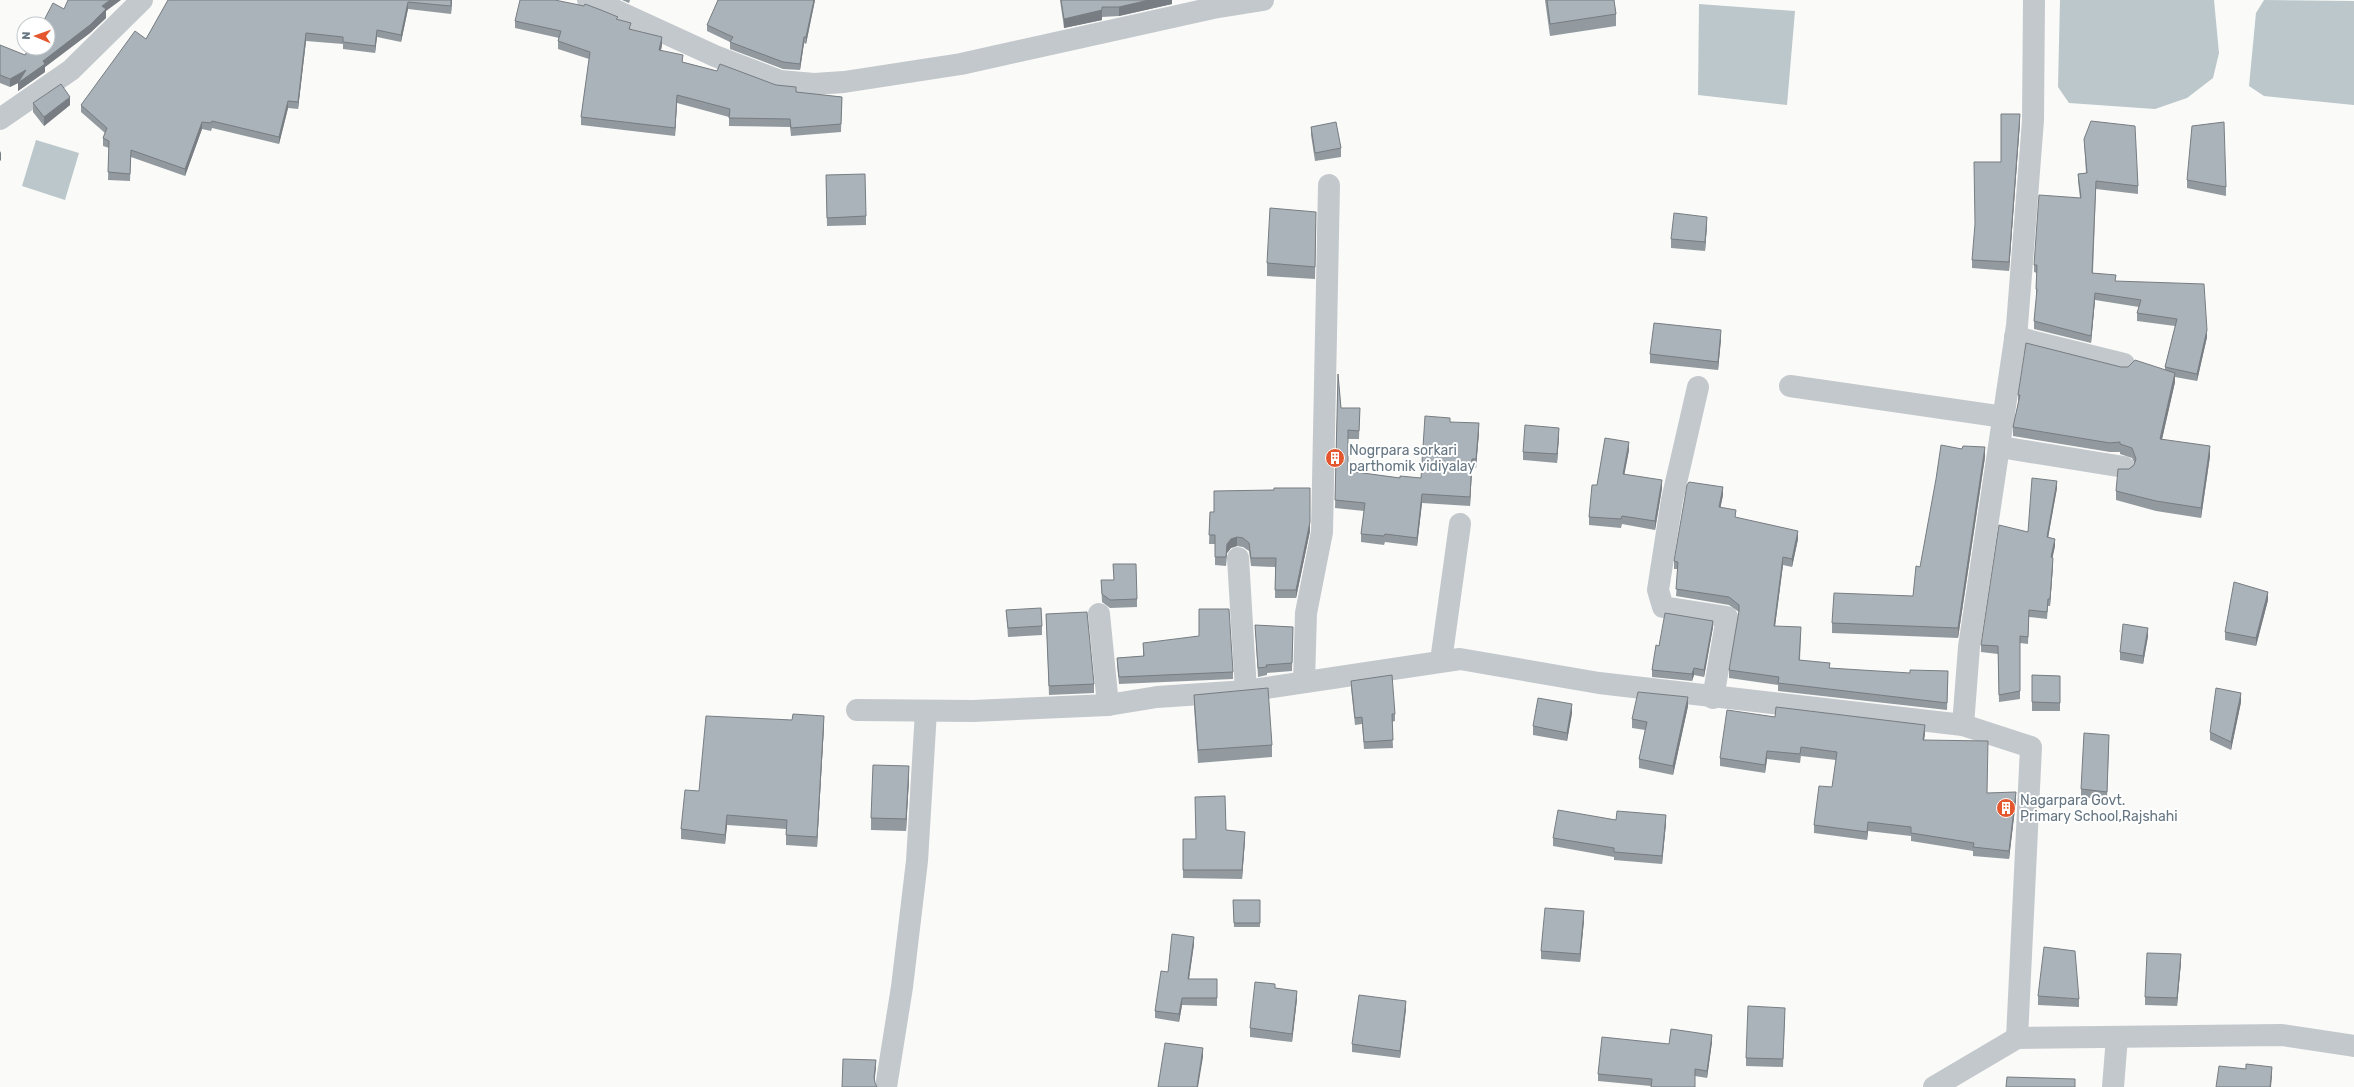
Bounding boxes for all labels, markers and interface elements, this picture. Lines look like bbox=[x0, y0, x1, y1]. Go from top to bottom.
north arrow bbox=[16, 16, 56, 56]
text: N bbox=[20, 31, 33, 40]
place label: Nogrpara sorkari parthomik vidiyalay bbox=[1349, 442, 1475, 475]
building icon: Nogrpara sorkari parthomik vidiyalay bbox=[1324, 447, 1346, 469]
place label: Nagarpara Govt. Primary School,Rajshahi bbox=[2020, 792, 2178, 825]
building icon: Nagarpara Govt. Primary School,Rajshahi bbox=[1995, 797, 2017, 819]

